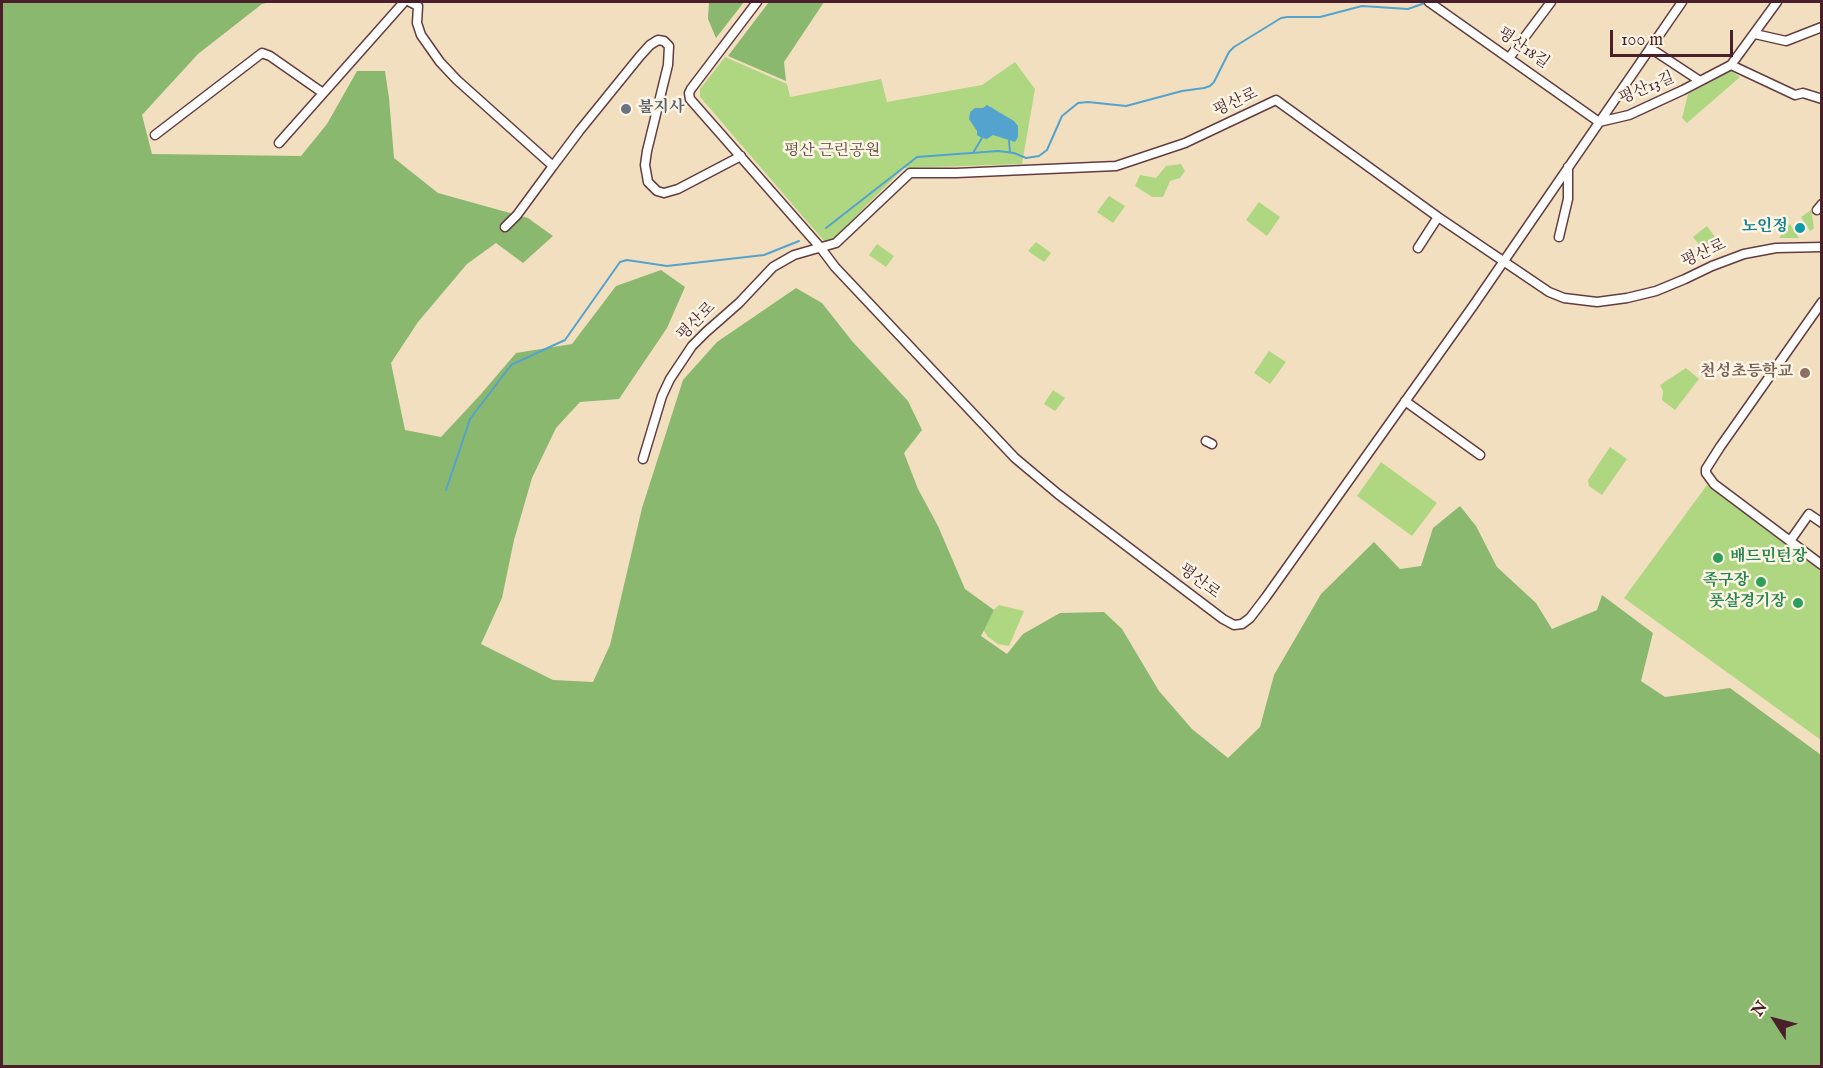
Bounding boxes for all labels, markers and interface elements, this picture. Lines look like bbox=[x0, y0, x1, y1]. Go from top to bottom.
scale bar bbox=[1613, 18, 1736, 56]
street label: 평산18길 bbox=[1493, 24, 1553, 74]
text: 100 m bbox=[1621, 29, 1663, 52]
street label: 평산13길 bbox=[1616, 69, 1678, 109]
street label: 평산로 bbox=[1211, 85, 1261, 121]
place label: 불지사 bbox=[638, 99, 684, 119]
marker: 불지사 bbox=[619, 102, 633, 116]
park label: 평산 근린공원 bbox=[784, 142, 880, 162]
place label: 노인정 bbox=[1742, 218, 1788, 238]
marker: 노인정 bbox=[1793, 221, 1807, 235]
street label: 평산로 bbox=[1679, 236, 1729, 272]
street label: 평산로 bbox=[674, 299, 720, 345]
place label: 천성초등학교 bbox=[1700, 363, 1793, 383]
marker: 천성초등학교 bbox=[1798, 366, 1812, 380]
place label: 배드민턴장 bbox=[1730, 548, 1807, 568]
marker: 배드민턴장 bbox=[1711, 551, 1725, 565]
street label: 평산로 bbox=[1175, 560, 1223, 604]
place label: 족구장 bbox=[1703, 572, 1749, 592]
marker: 족구장 bbox=[1754, 575, 1768, 589]
place label: 풋살경기장 bbox=[1709, 593, 1786, 613]
marker: 풋살경기장 bbox=[1791, 596, 1805, 610]
north arrow bbox=[1745, 990, 1805, 1050]
text: N bbox=[1748, 998, 1773, 1021]

